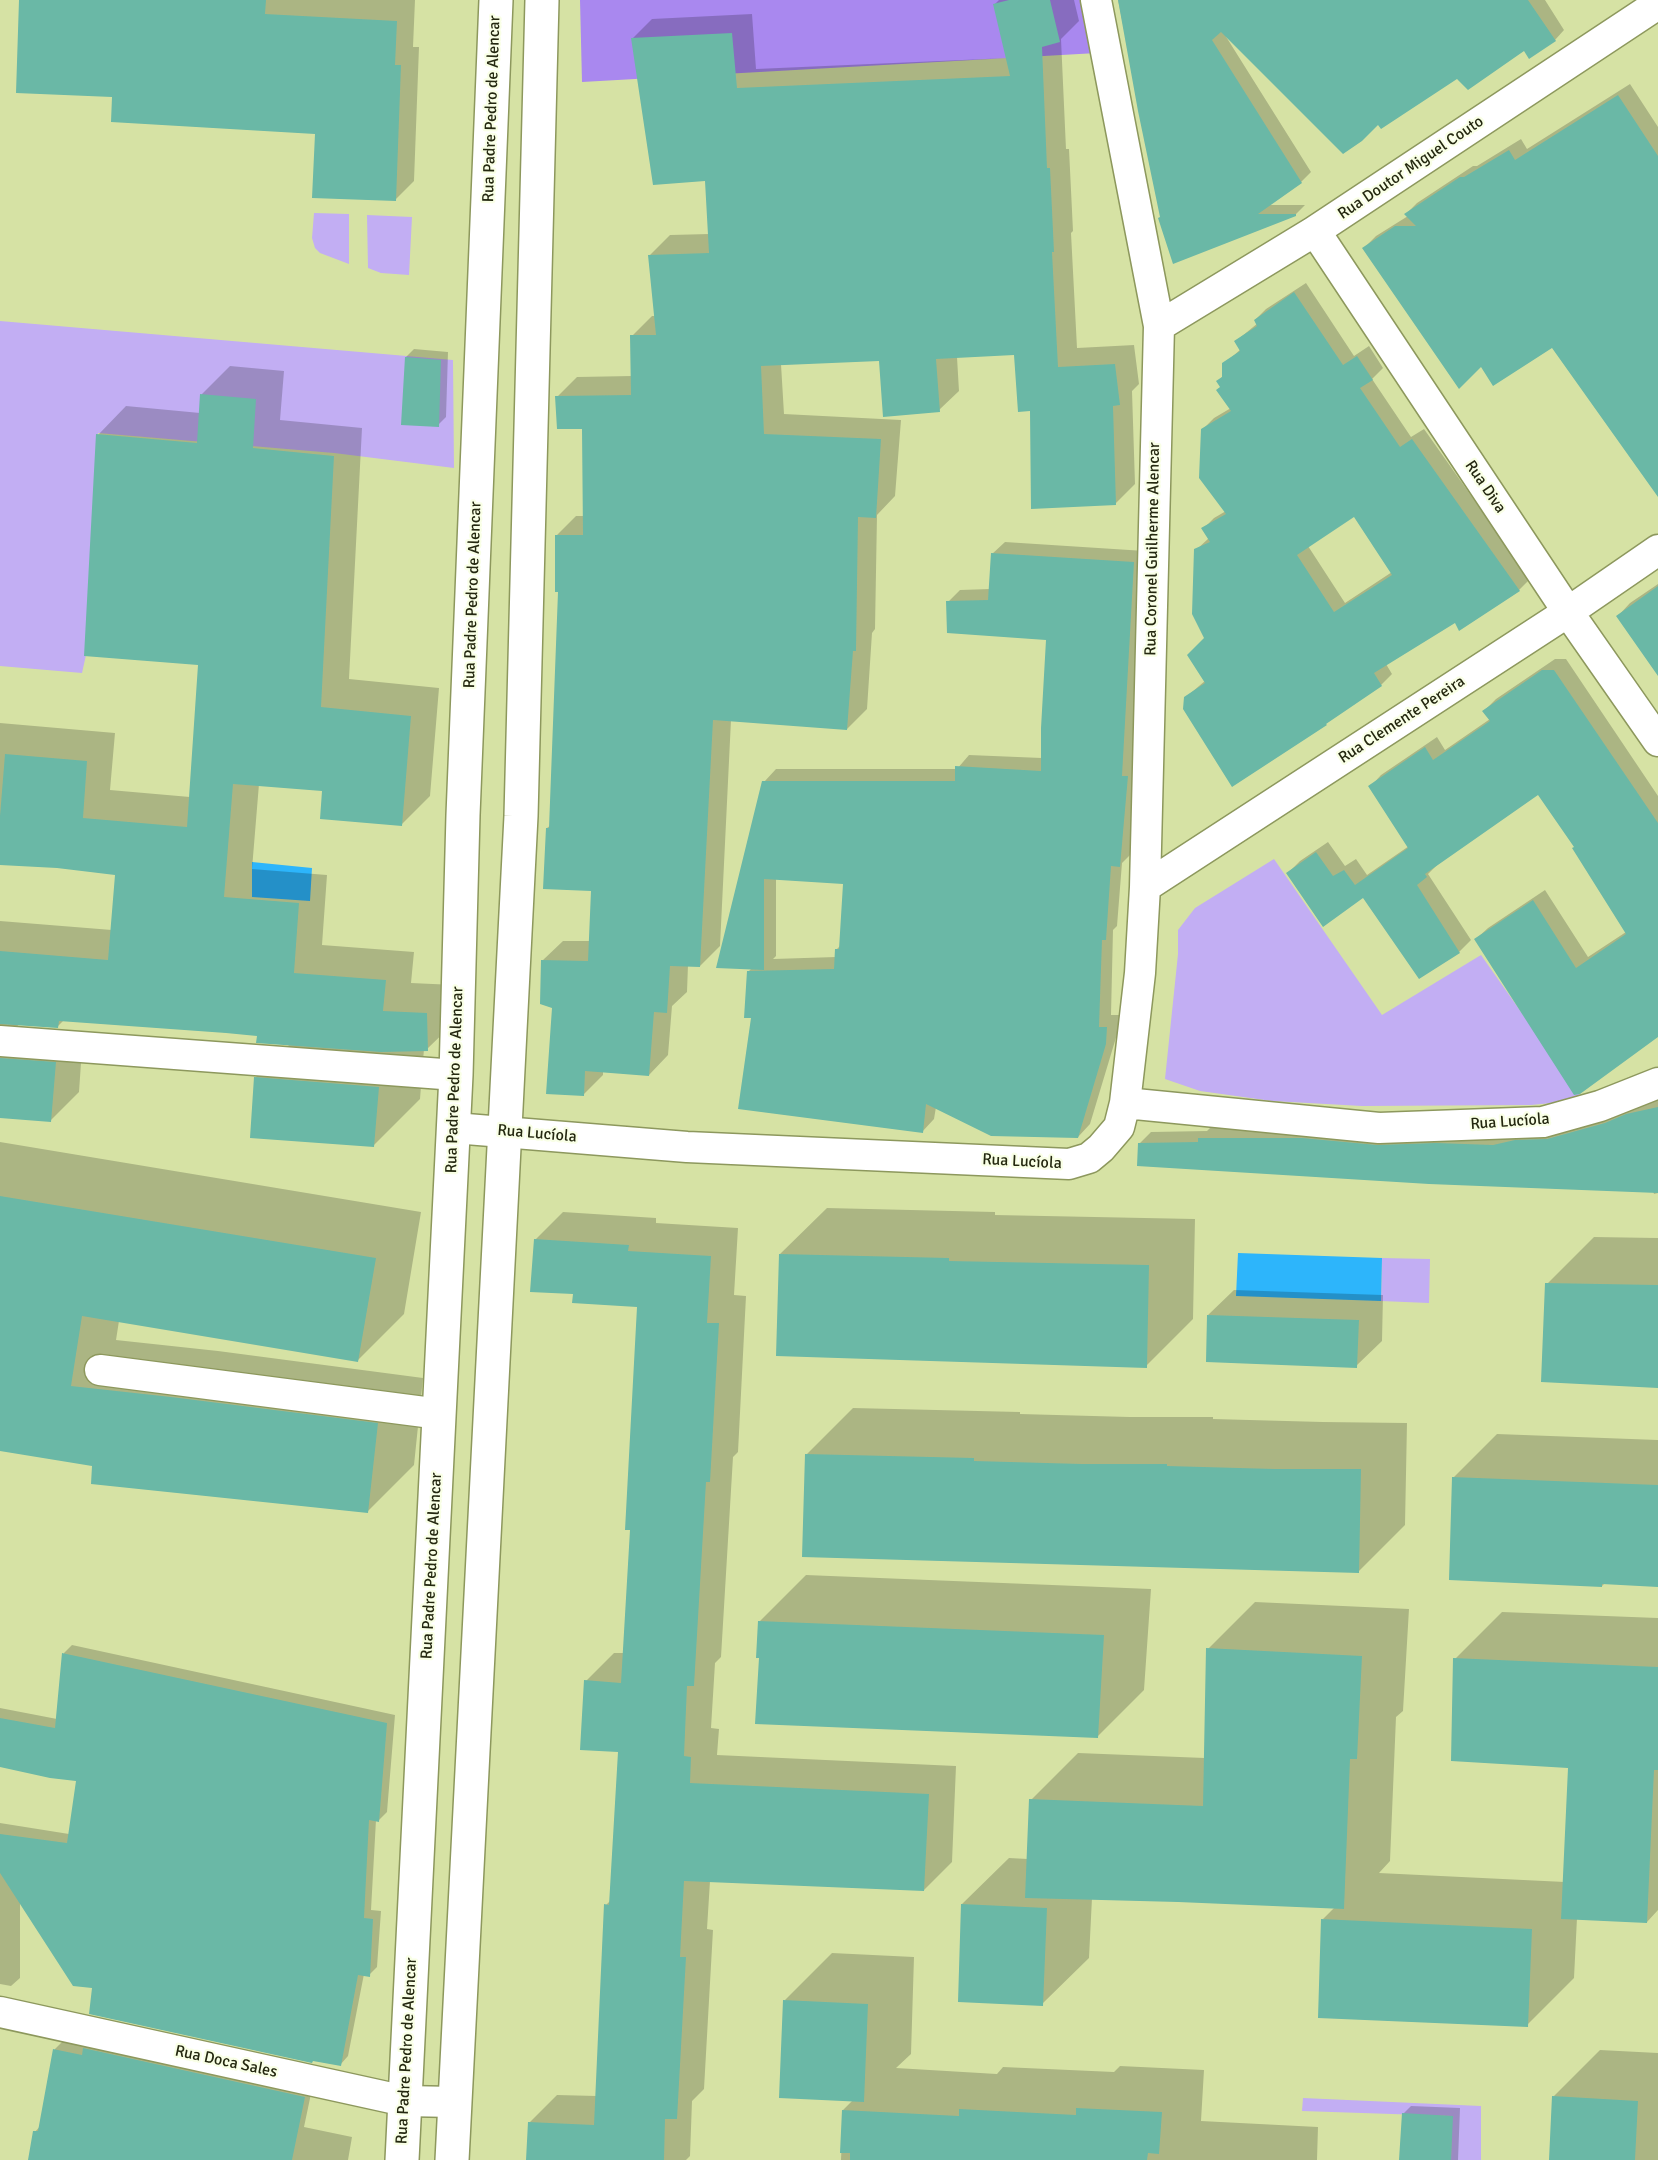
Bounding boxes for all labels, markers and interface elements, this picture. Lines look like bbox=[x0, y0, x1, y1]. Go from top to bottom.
street label: Rua Padre Pedro de Alencar bbox=[479, 15, 505, 203]
street label: Rua Doutor Miguel Couto bbox=[1335, 112, 1487, 224]
street label: Rua Coronel Guilherme Alencar bbox=[1142, 442, 1164, 656]
street label: Rua Diva bbox=[1460, 457, 1510, 517]
street label: Rua Padre Pedro de Alencar bbox=[460, 501, 486, 689]
street label: Rua Clemente Pereira bbox=[1335, 672, 1469, 768]
street label: Rua Padre Pedro de Alencar bbox=[442, 986, 468, 1174]
street label: Rua Lucíola bbox=[1470, 1110, 1550, 1134]
street label: Rua Lucíola bbox=[497, 1121, 577, 1147]
street label: Rua Lucíola bbox=[982, 1150, 1062, 1174]
street label: Rua Padre Pedro de Alencar bbox=[418, 1472, 446, 1660]
street label: Rua Padre Pedro de Alencar bbox=[393, 1957, 421, 2145]
street label: Rua Doca Sales bbox=[173, 2042, 279, 2082]

